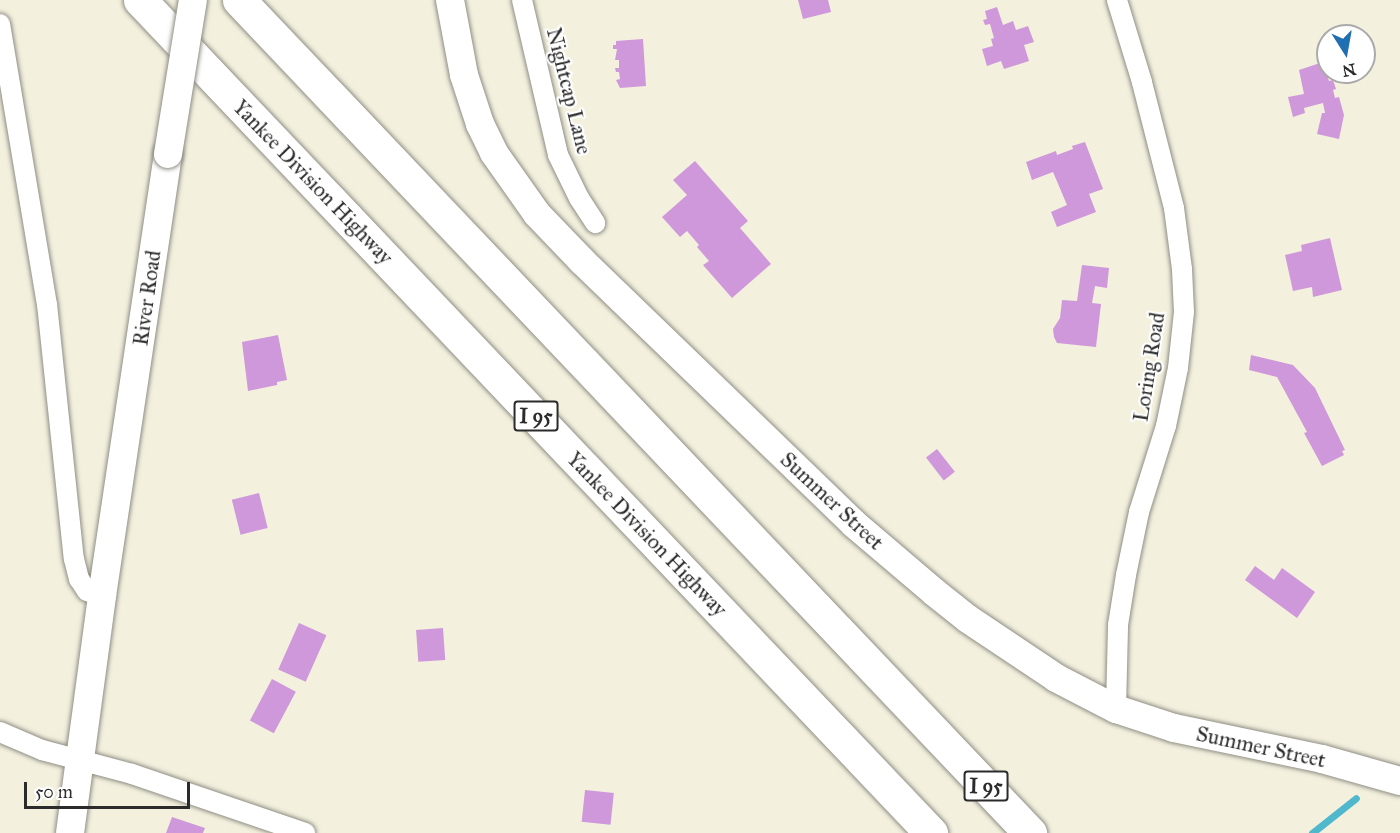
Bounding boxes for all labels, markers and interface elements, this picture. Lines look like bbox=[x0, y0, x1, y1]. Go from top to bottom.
north arrow bbox=[1316, 24, 1376, 84]
street label: Nightcap Lane bbox=[541, 25, 597, 157]
text: N bbox=[1341, 60, 1358, 81]
street label: Yankee Division Highway bbox=[228, 94, 398, 270]
street label: River Road bbox=[128, 249, 166, 347]
street label: Loring Road bbox=[1128, 311, 1170, 423]
road number: I 95 bbox=[514, 399, 558, 433]
street label: Yankee Division Highway bbox=[562, 446, 732, 622]
street label: Summer Street bbox=[775, 447, 889, 555]
street label: Summer Street bbox=[1194, 721, 1328, 773]
road number: I 95 bbox=[964, 769, 1008, 803]
scale bar bbox=[27, 770, 194, 808]
text: 50 m bbox=[35, 781, 73, 803]

